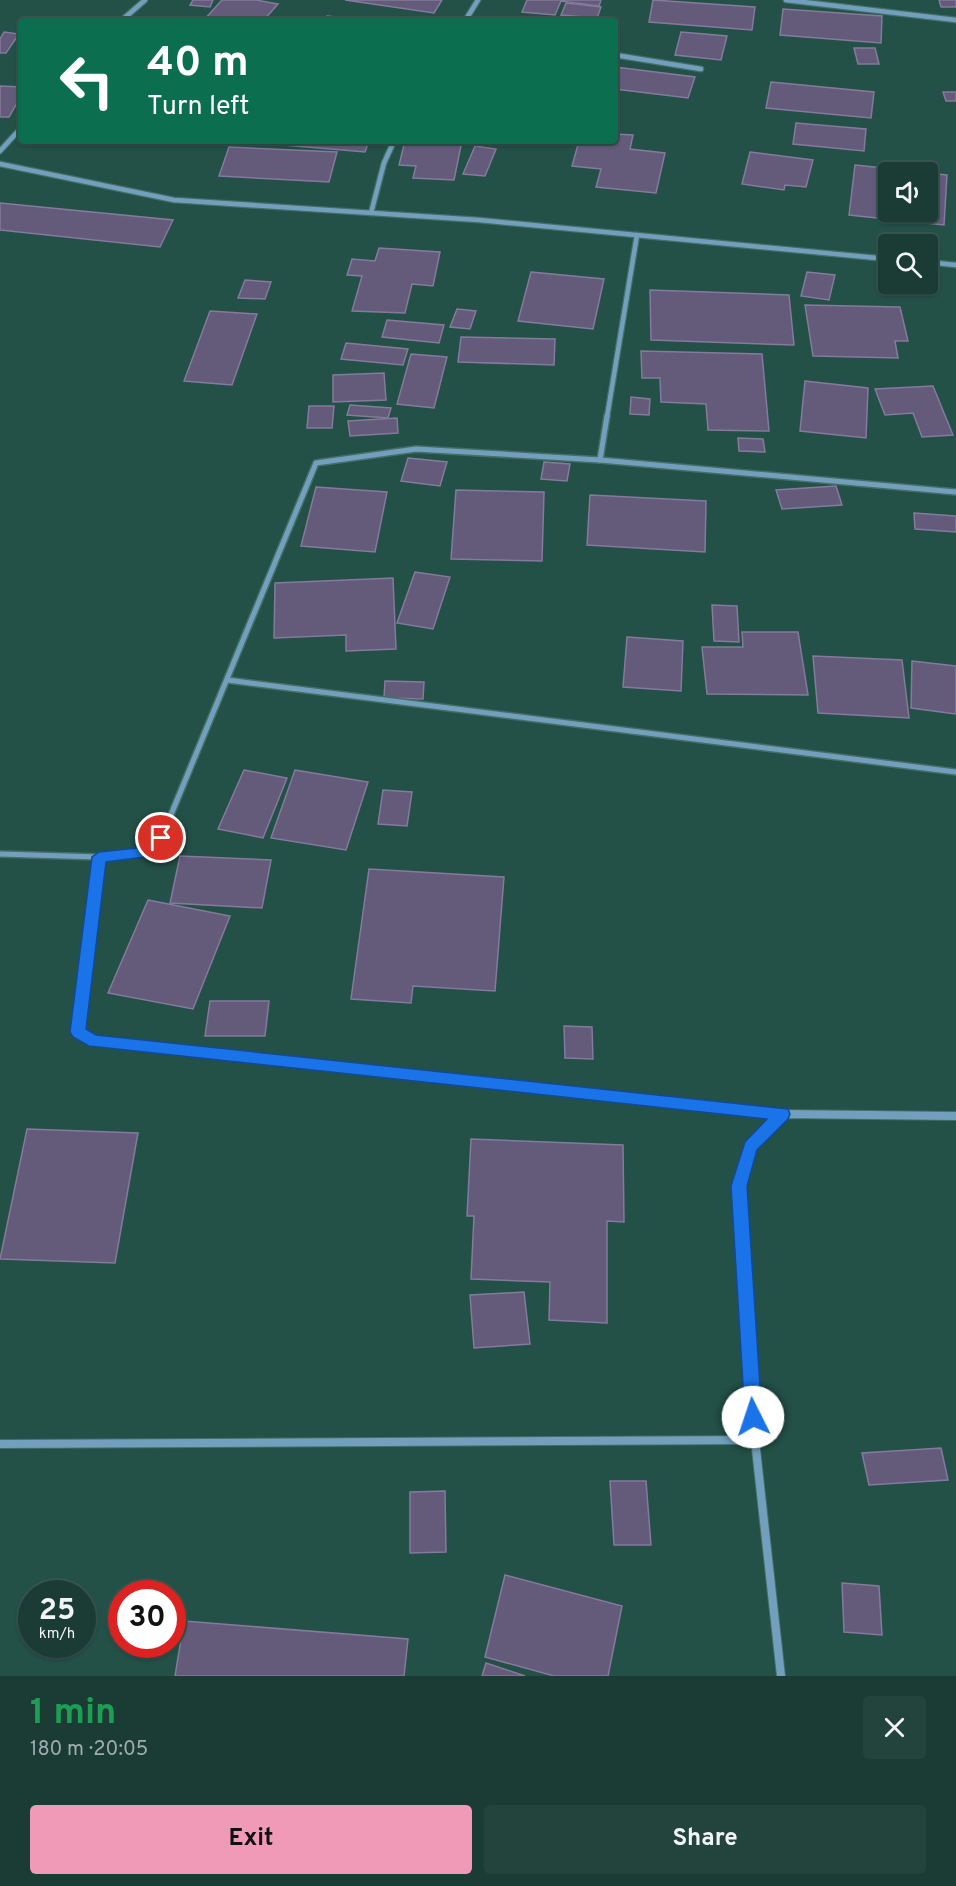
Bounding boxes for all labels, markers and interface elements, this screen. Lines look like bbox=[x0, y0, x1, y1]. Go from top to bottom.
text: 40 m bbox=[147, 38, 249, 91]
icon: left bbox=[48, 42, 126, 120]
text: Turn left bbox=[147, 90, 249, 124]
map controls bbox=[878, 162, 938, 294]
button: sound bbox=[878, 162, 938, 222]
button: search bbox=[878, 234, 938, 294]
pin bbox=[135, 812, 186, 863]
icon: arrive bbox=[144, 821, 177, 854]
position arrow bbox=[721, 1385, 785, 1449]
speed limit sign: 30 bbox=[108, 1580, 186, 1658]
text: 25 bbox=[39, 1593, 75, 1630]
text: km/h bbox=[39, 1625, 75, 1644]
text: 1 min bbox=[30, 1691, 116, 1737]
button: close bbox=[863, 1696, 926, 1759]
text: 180 m · 20:05 bbox=[30, 1737, 148, 1763]
button: Exit bbox=[30, 1805, 472, 1874]
button: Share bbox=[484, 1805, 926, 1874]

